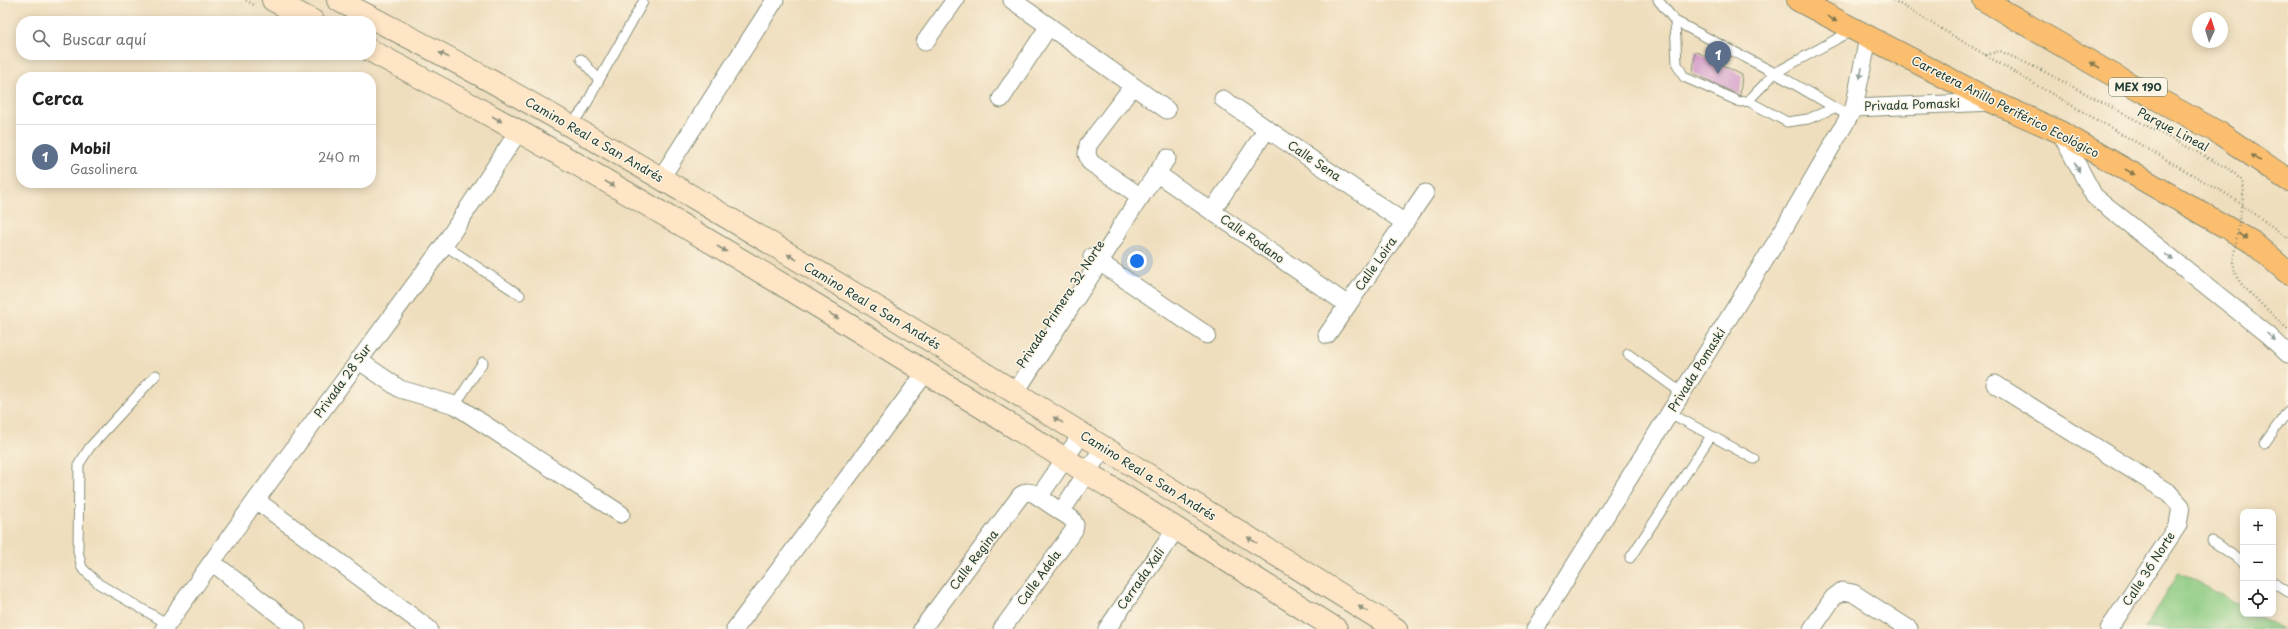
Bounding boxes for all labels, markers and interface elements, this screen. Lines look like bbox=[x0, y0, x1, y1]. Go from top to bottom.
north arrow bbox=[2192, 12, 2228, 48]
one-way arrow bbox=[1826, 15, 1838, 22]
search box bbox=[16, 16, 376, 60]
icon: search bbox=[30, 27, 52, 49]
text: Buscar aquí bbox=[62, 27, 146, 50]
pin: 1 bbox=[1705, 41, 1731, 74]
street label: Carretera Anillo Periférico Ecológico bbox=[1908, 51, 2103, 162]
one-way arrow bbox=[438, 52, 449, 59]
one-way arrow bbox=[2089, 61, 2101, 68]
one-way arrow bbox=[1858, 66, 1864, 79]
road number: MEX 190 bbox=[2109, 78, 2167, 96]
text: Cerca bbox=[32, 85, 83, 111]
street label: Camino Real a San Andrés bbox=[522, 92, 667, 186]
street label: Privada Pomaski bbox=[1864, 93, 1960, 115]
street label: Parque Lineal bbox=[2135, 103, 2212, 155]
one-way arrow bbox=[491, 116, 503, 123]
text: Mobil bbox=[70, 136, 111, 159]
street label: Calle Sena bbox=[1284, 136, 1345, 185]
text: 1 bbox=[42, 147, 48, 166]
text: 240 m bbox=[318, 147, 360, 166]
one-way arrow bbox=[2251, 154, 2261, 162]
text: Gasolinera bbox=[70, 159, 138, 178]
one-way arrow bbox=[2074, 161, 2080, 173]
one-way arrow bbox=[2124, 169, 2136, 176]
one-way arrow bbox=[604, 181, 615, 188]
street label: Calle Rodano bbox=[1217, 209, 1289, 267]
street label: Calle Loira bbox=[1350, 233, 1401, 294]
one-way arrow bbox=[2237, 233, 2249, 240]
street label: Privada Primera 32 Norte bbox=[1012, 235, 1109, 371]
one-way arrow bbox=[716, 246, 728, 253]
your location bbox=[1127, 251, 1147, 271]
one-way arrow bbox=[2163, 252, 2174, 261]
one-way arrow bbox=[786, 254, 798, 261]
street label: Camino Real a San Andrés bbox=[801, 257, 945, 354]
one-way arrow bbox=[828, 313, 840, 320]
street label: Privada Pomaski bbox=[1663, 324, 1729, 415]
one-way arrow bbox=[2265, 333, 2276, 342]
street label: Privada 28 Sur bbox=[309, 339, 375, 421]
one-way arrow bbox=[1052, 417, 1064, 424]
street label: Camino Real a San Andrés bbox=[1077, 426, 1220, 525]
map controls bbox=[2240, 509, 2276, 617]
button: + bbox=[2240, 509, 2276, 545]
street label: Calle Regina bbox=[945, 525, 1002, 593]
street label: Calle 36 Norte bbox=[2117, 528, 2179, 609]
one-way arrow bbox=[1246, 537, 1258, 544]
street label: Cerrada Xali bbox=[1112, 544, 1168, 613]
street label: Calle Adela bbox=[1012, 545, 1065, 609]
button: − bbox=[2240, 545, 2276, 581]
button: locate bbox=[2240, 581, 2276, 617]
one-way arrow bbox=[1357, 605, 1369, 612]

